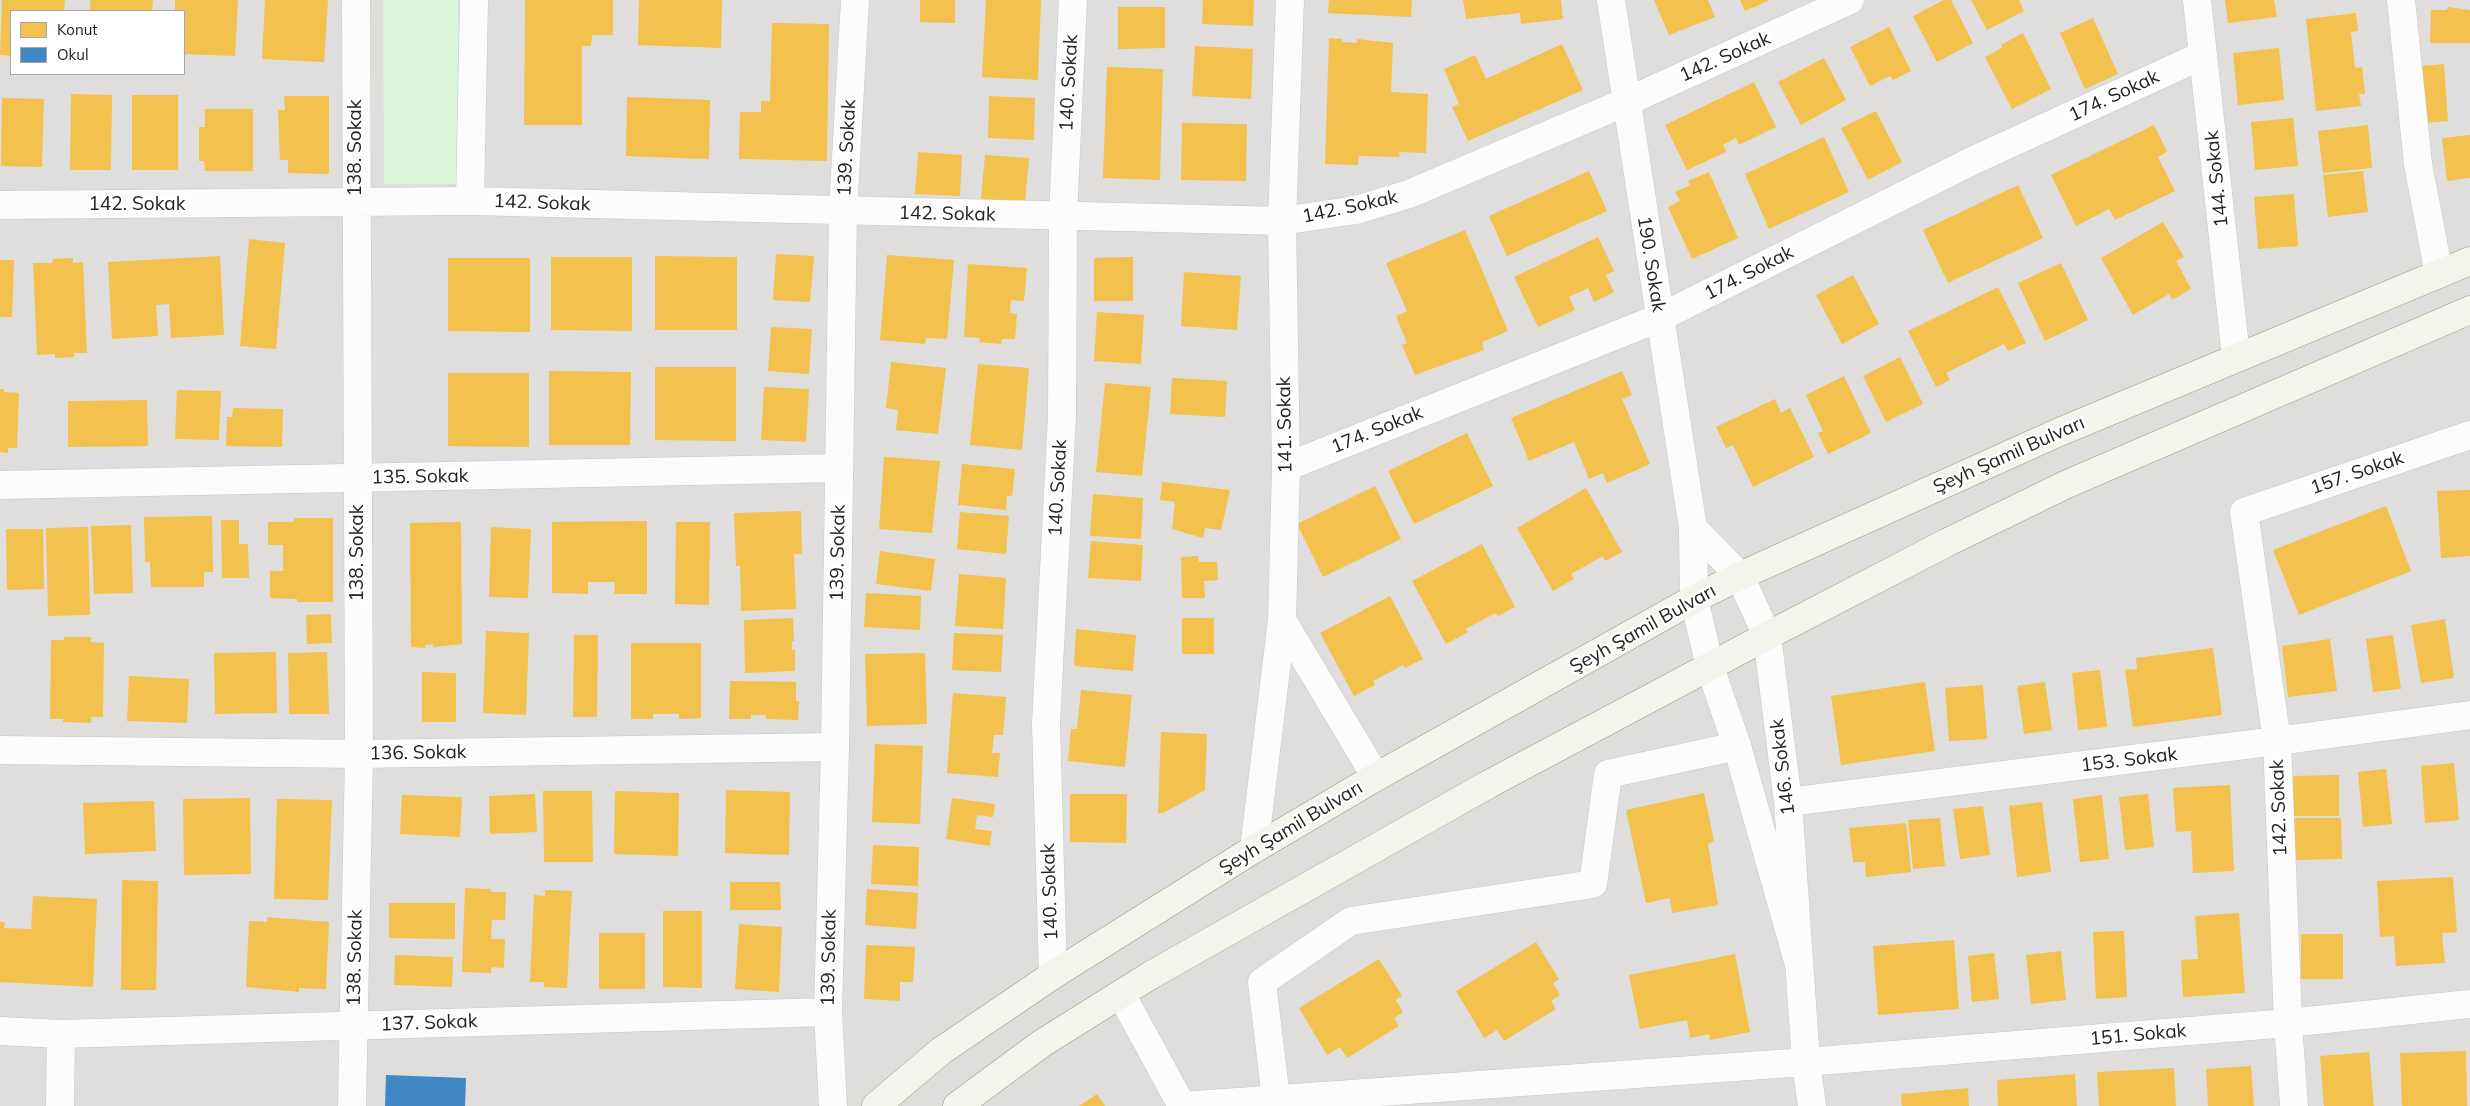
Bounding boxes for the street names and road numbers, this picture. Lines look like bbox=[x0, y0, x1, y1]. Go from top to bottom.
street label: 142. Sokak bbox=[1676, 27, 1774, 87]
street label: 140. Sokak bbox=[1055, 34, 1083, 132]
street label: 174. Sokak bbox=[2065, 65, 2163, 127]
street label: 138. Sokak bbox=[344, 99, 366, 197]
street label: 139. Sokak bbox=[833, 99, 861, 197]
street label: 144. Sokak bbox=[2201, 130, 2233, 228]
street label: 142. Sokak bbox=[1300, 186, 1400, 228]
street label: 142. Sokak bbox=[493, 190, 591, 216]
street label: 142. Sokak bbox=[88, 193, 186, 215]
street label: 142. Sokak bbox=[898, 202, 996, 226]
street label: 190. Sokak bbox=[1632, 214, 1670, 314]
street label: 174. Sokak bbox=[1701, 241, 1797, 305]
street label: 141. Sokak bbox=[1273, 376, 1297, 474]
street label: 174. Sokak bbox=[1328, 401, 1426, 459]
street label: Şeyh Şamil Bulvarı bbox=[1930, 411, 2088, 499]
street label: 140. Sokak bbox=[1044, 439, 1072, 537]
street label: 157. Sokak bbox=[2307, 446, 2407, 500]
street label: 135. Sokak bbox=[371, 465, 469, 489]
street label: 138. Sokak bbox=[346, 504, 368, 602]
street label: 139. Sokak bbox=[826, 504, 850, 602]
street label: Şeyh Şamil Bulvarı bbox=[1566, 579, 1720, 679]
street label: 146. Sokak bbox=[1766, 717, 1800, 817]
street label: 136. Sokak bbox=[369, 741, 467, 765]
street label: 153. Sokak bbox=[2079, 743, 2179, 777]
street label: 142. Sokak bbox=[2266, 759, 2292, 857]
street label: Şeyh Şamil Bulvarı bbox=[1215, 776, 1367, 880]
street label: 140. Sokak bbox=[1037, 843, 1063, 941]
street label: 138. Sokak bbox=[343, 909, 367, 1007]
street label: 139. Sokak bbox=[817, 909, 841, 1007]
street label: 137. Sokak bbox=[380, 1010, 478, 1036]
street label: 151. Sokak bbox=[2089, 1019, 2187, 1051]

